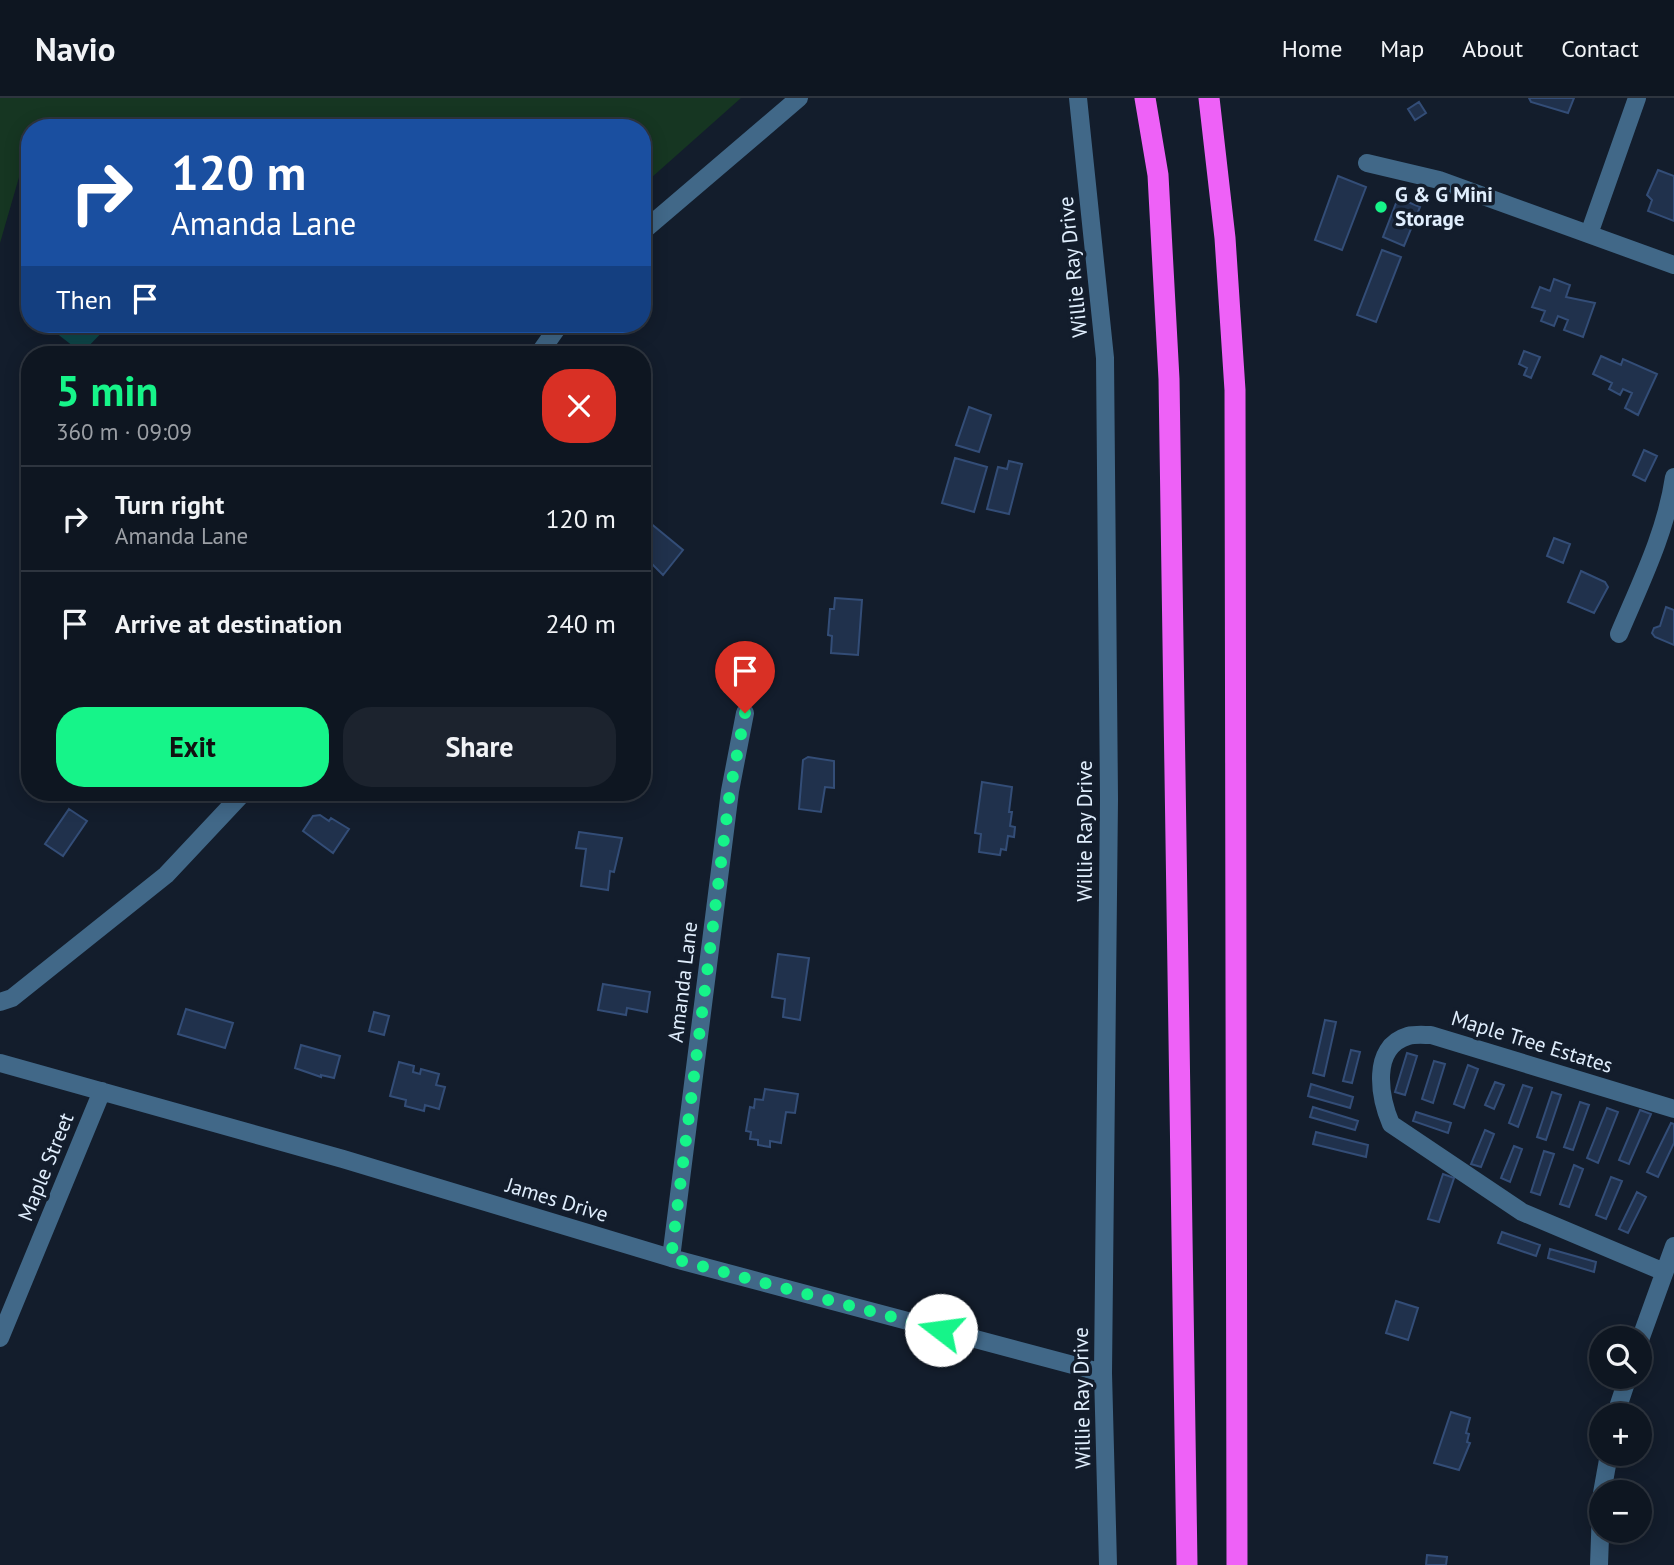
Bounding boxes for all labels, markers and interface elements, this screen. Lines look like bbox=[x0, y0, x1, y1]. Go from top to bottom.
text: Navio bbox=[35, 27, 115, 70]
text: Home bbox=[1282, 33, 1342, 64]
text: Map bbox=[1380, 33, 1424, 64]
text: About bbox=[1462, 33, 1523, 64]
text: Contact bbox=[1561, 33, 1639, 64]
text: 120 m bbox=[171, 140, 306, 204]
icon: right bbox=[56, 147, 147, 238]
place label: G & G Mini Storage bbox=[1395, 181, 1493, 232]
street label: Willie Ray Drive bbox=[1052, 195, 1093, 339]
marker: G & G Mini Storage bbox=[1373, 199, 1389, 215]
text: Amanda Lane bbox=[171, 202, 356, 244]
icon: arrive bbox=[126, 280, 164, 318]
text: Then bbox=[56, 283, 112, 316]
text: 5 min bbox=[56, 363, 158, 418]
button: close bbox=[542, 369, 616, 443]
text: 360 m · 09:09 bbox=[56, 417, 192, 446]
text: Turn right bbox=[115, 488, 224, 521]
icon: right bbox=[56, 500, 94, 538]
text: 120 m bbox=[545, 502, 616, 535]
text: Amanda Lane bbox=[115, 521, 248, 550]
icon: arrive bbox=[56, 605, 94, 643]
text: Arrive at destination bbox=[115, 607, 342, 640]
text: 240 m bbox=[545, 607, 616, 640]
pin bbox=[715, 641, 775, 713]
icon: arrive bbox=[726, 652, 764, 690]
button: Exit bbox=[56, 707, 329, 787]
button: Share bbox=[343, 707, 616, 787]
street label: Willie Ray Drive bbox=[1071, 760, 1098, 902]
street label: Amanda Lane bbox=[662, 920, 703, 1044]
street label: Maple Tree Estates bbox=[1448, 1004, 1616, 1079]
street label: Maple Street bbox=[12, 1109, 79, 1225]
street label: James Drive bbox=[502, 1171, 612, 1228]
position arrow bbox=[904, 1293, 978, 1367]
map controls bbox=[1589, 1326, 1652, 1543]
button: search bbox=[1589, 1326, 1652, 1389]
street label: Willie Ray Drive bbox=[1067, 1327, 1096, 1469]
button: + bbox=[1589, 1403, 1652, 1466]
button: − bbox=[1589, 1480, 1652, 1543]

